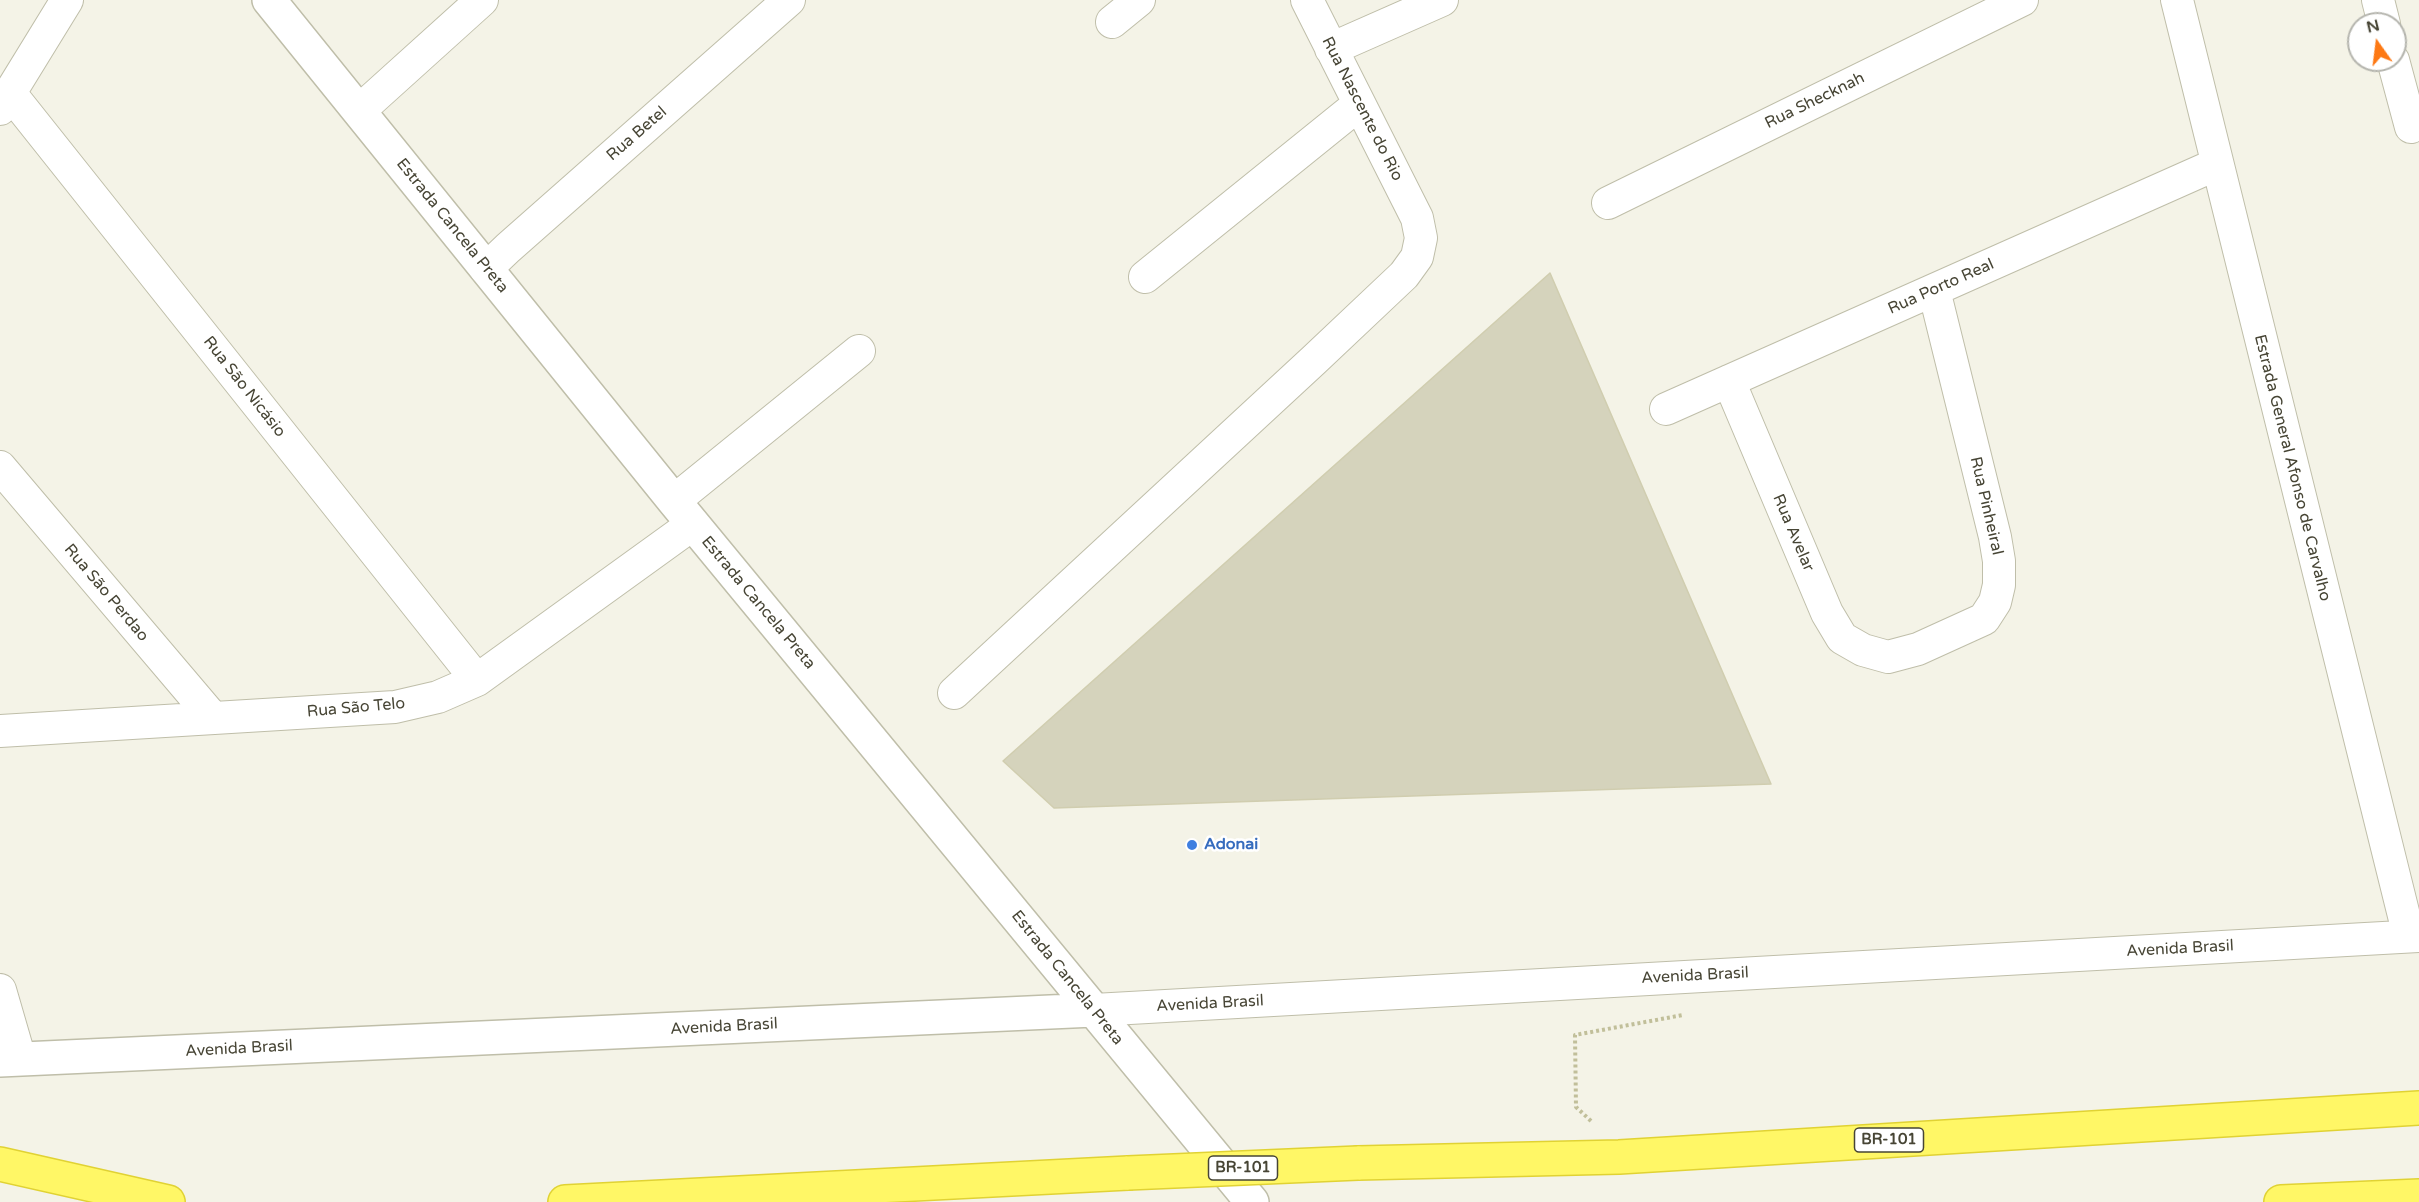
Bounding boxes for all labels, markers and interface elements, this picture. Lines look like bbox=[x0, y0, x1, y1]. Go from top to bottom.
north arrow bbox=[2347, 12, 2407, 72]
text: N bbox=[2364, 15, 2382, 38]
street label: Rua Nascente do Rio bbox=[1317, 34, 1407, 184]
street label: Rua Shecknah bbox=[1762, 69, 1868, 133]
street label: Rua Betel bbox=[603, 103, 671, 165]
street label: Estrada Cancela Preta bbox=[392, 155, 512, 297]
street label: Rua Porto Real bbox=[1885, 255, 1997, 319]
street label: Rua São Nicásio bbox=[199, 333, 289, 441]
street label: Estrada General Afonso de Carvalho bbox=[2250, 333, 2334, 603]
street label: Rua Pinheiral bbox=[1965, 455, 2007, 557]
street label: Rua Avelar bbox=[1768, 491, 1818, 575]
street label: Estrada Cancela Preta bbox=[697, 533, 819, 673]
street label: Rua São Perdao bbox=[60, 540, 152, 646]
street label: Rua São Telo bbox=[306, 694, 406, 722]
place label: Adonai bbox=[1204, 835, 1258, 855]
marker: Adonai bbox=[1185, 838, 1199, 852]
street label: Estrada Cancela Preta bbox=[1007, 907, 1127, 1049]
street label: Avenida Brasil bbox=[2126, 937, 2234, 961]
street label: Avenida Brasil bbox=[1641, 964, 1749, 988]
street label: Avenida Brasil bbox=[1156, 992, 1264, 1016]
street label: Avenida Brasil bbox=[670, 1015, 778, 1039]
street label: Avenida Brasil bbox=[185, 1037, 293, 1061]
road number: BR-101 bbox=[1854, 1128, 1924, 1152]
road number: BR-101 bbox=[1208, 1156, 1278, 1180]

